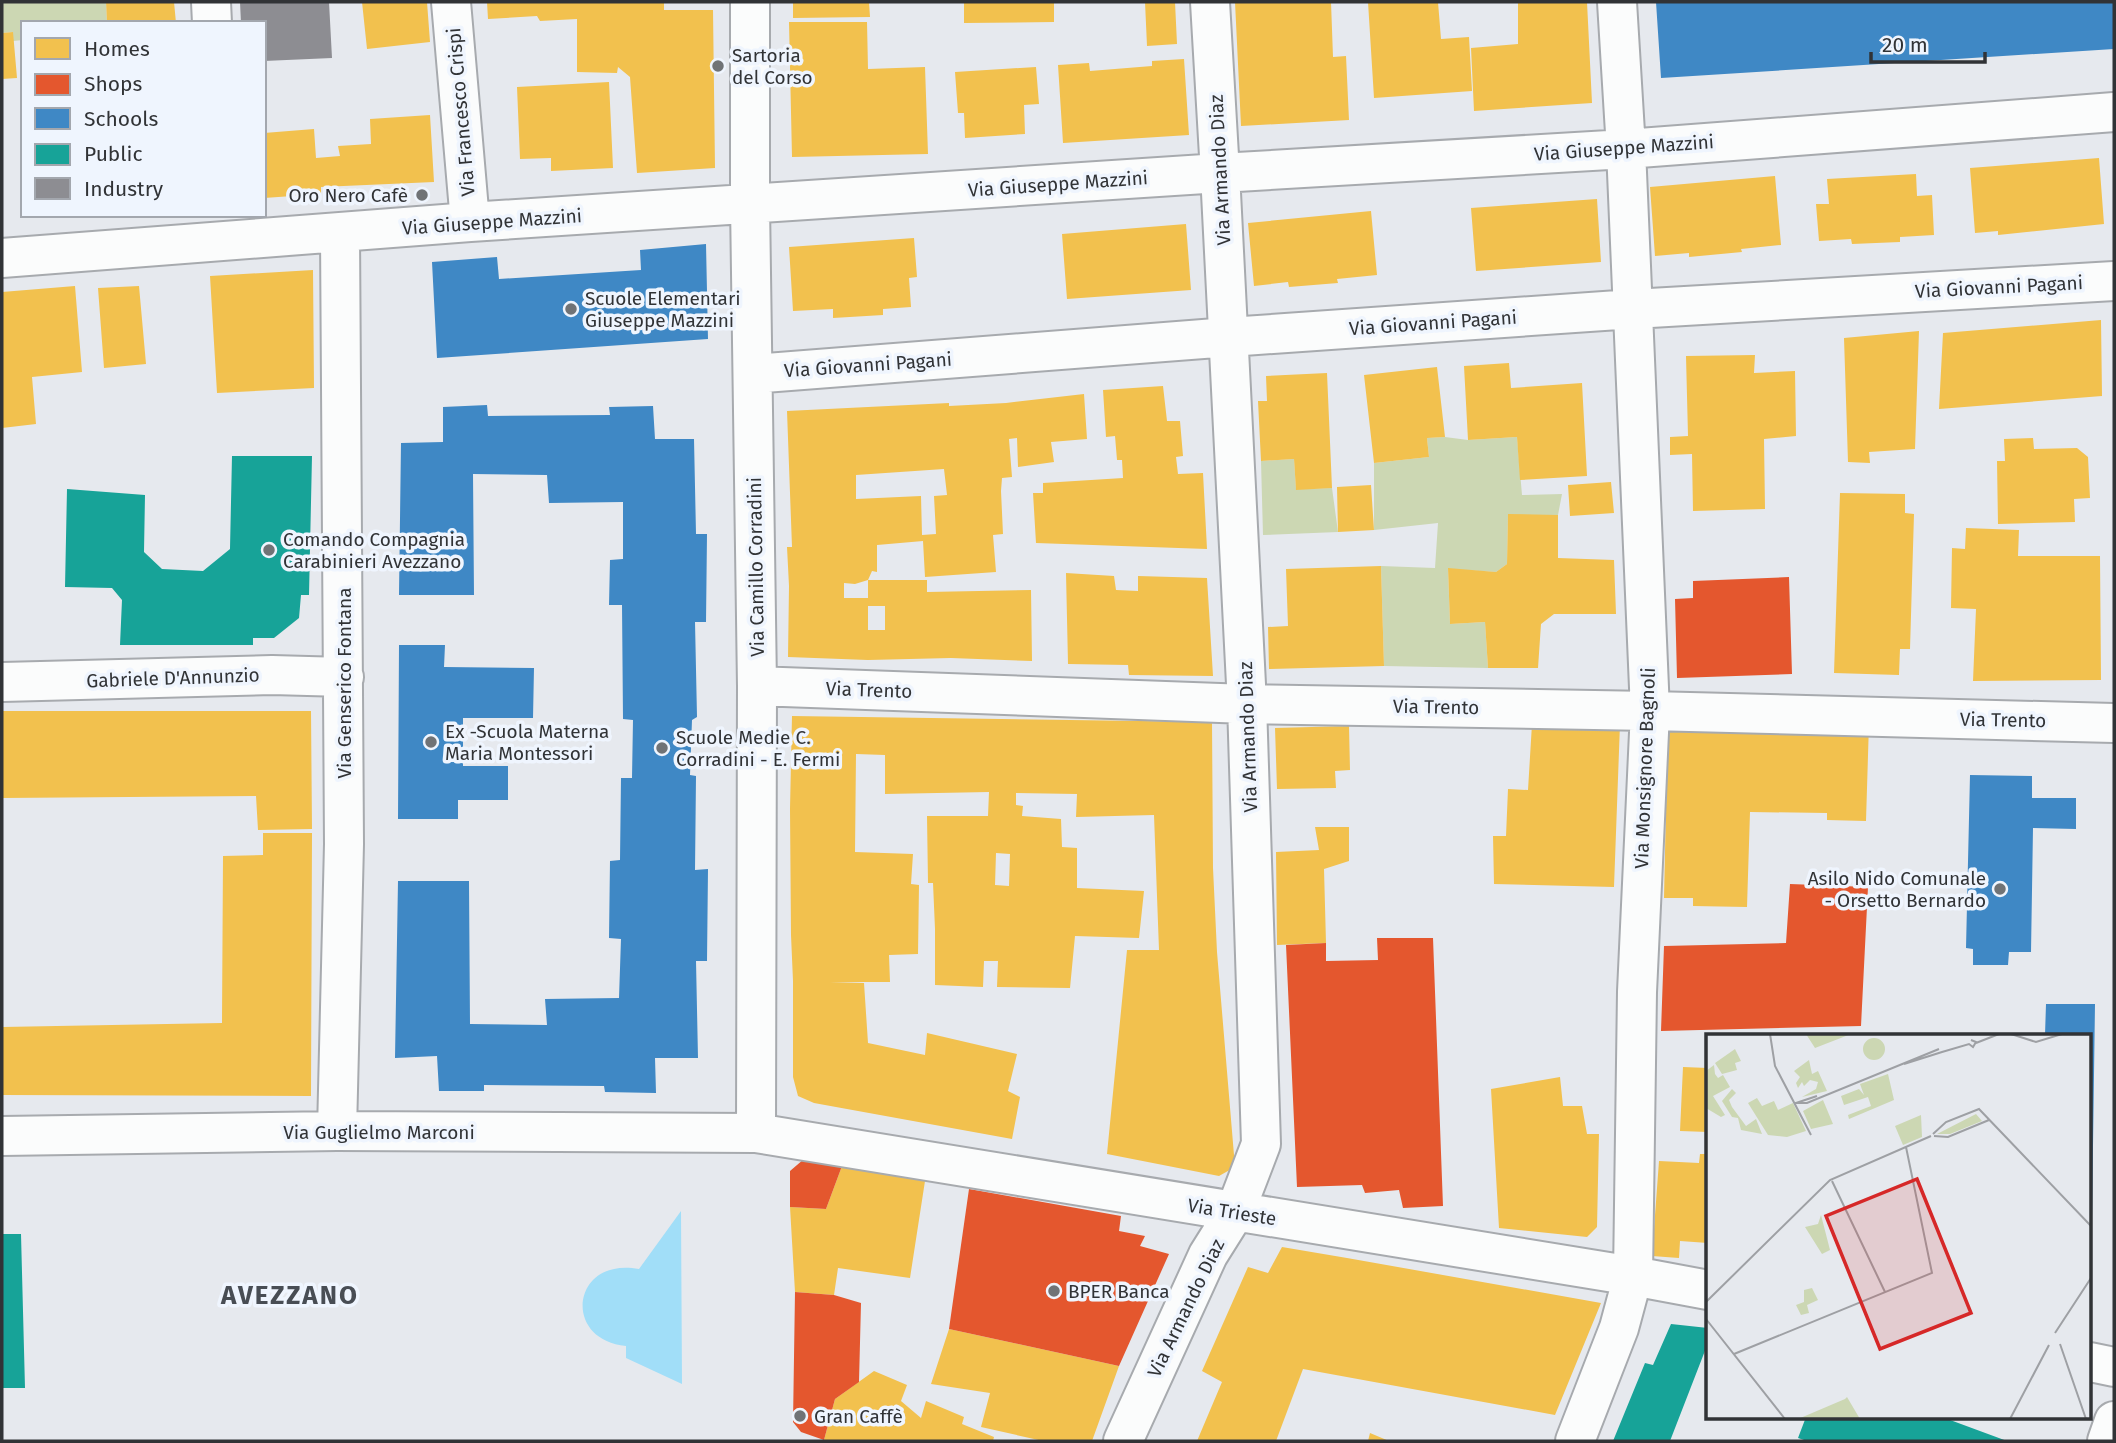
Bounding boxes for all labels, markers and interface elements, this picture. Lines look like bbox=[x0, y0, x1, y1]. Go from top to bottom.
legend bbox=[21, 21, 266, 217]
scale bar bbox=[1871, 21, 1985, 65]
street label: Via Francesco Crispi bbox=[442, 27, 480, 197]
text: 20 m bbox=[1882, 32, 1928, 58]
text: Homes bbox=[84, 36, 150, 62]
place label: Sartoria del Corso bbox=[732, 44, 813, 89]
marker: Sartoria del Corso bbox=[710, 58, 726, 74]
text: Shops bbox=[84, 71, 142, 97]
street label: Via Armando Diaz bbox=[1205, 94, 1235, 246]
text: Schools bbox=[84, 106, 158, 132]
street label: Via Giuseppe Mazzini bbox=[1533, 130, 1715, 166]
text: Public bbox=[84, 141, 142, 167]
street label: Via Giuseppe Mazzini bbox=[967, 166, 1149, 202]
text: Industry bbox=[84, 176, 164, 202]
place label: Oro Nero Cafè bbox=[288, 184, 408, 207]
marker: Oro Nero Cafè bbox=[414, 187, 430, 203]
street label: Via Giuseppe Mazzini bbox=[401, 204, 583, 240]
street label: Via Giovanni Pagani bbox=[1914, 271, 2084, 303]
place label: Scuole Elementari Giuseppe Mazzini bbox=[585, 287, 741, 332]
marker: Scuole Elementari Giuseppe Mazzini bbox=[563, 301, 579, 317]
street label: Via Giovanni Pagani bbox=[1348, 306, 1518, 340]
street label: Via Giovanni Pagani bbox=[783, 348, 953, 382]
street label: Via Camillo Corradini bbox=[743, 477, 769, 657]
place label: Comando Compagnia Carabinieri Avezzano bbox=[283, 528, 465, 573]
marker: Comando Compagnia Carabinieri Avezzano bbox=[261, 542, 277, 558]
street label: Via Genserico Fontana bbox=[333, 588, 356, 778]
street label: Via Armando Diaz bbox=[1234, 661, 1262, 813]
street label: Gabriele D'Annunzio bbox=[86, 663, 260, 693]
street label: Via Monsignore Bagnoli bbox=[1630, 667, 1660, 869]
street label: Via Trento bbox=[825, 677, 913, 703]
street label: Via Trento bbox=[1393, 695, 1479, 719]
street label: Via Trento bbox=[1960, 708, 2046, 732]
place label: Ex -Scuola Materna Maria Montessori bbox=[445, 720, 609, 765]
place label: Scuole Medie C. Corradini - E. Fermi bbox=[676, 726, 840, 771]
marker: Ex -Scuola Materna Maria Montessori bbox=[423, 734, 439, 750]
marker: Scuole Medie C. Corradini - E. Fermi bbox=[654, 740, 670, 756]
place label: Asilo Nido Comunale - Orsetto Bernardo bbox=[1808, 867, 1986, 912]
marker: Asilo Nido Comunale - Orsetto Bernardo bbox=[1992, 881, 2008, 897]
inset map bbox=[1706, 1034, 2092, 1418]
street label: Via Guglielmo Marconi bbox=[283, 1121, 475, 1144]
street label: Via Trieste bbox=[1186, 1194, 1278, 1230]
street label: Via Armando Diaz bbox=[1143, 1235, 1229, 1381]
district label: AVEZZANO bbox=[220, 1280, 359, 1311]
place label: BPER Banca bbox=[1068, 1280, 1170, 1303]
marker: BPER Banca bbox=[1046, 1283, 1062, 1299]
place label: Gran Caffè bbox=[814, 1405, 903, 1428]
marker: Gran Caffè bbox=[792, 1408, 808, 1424]

